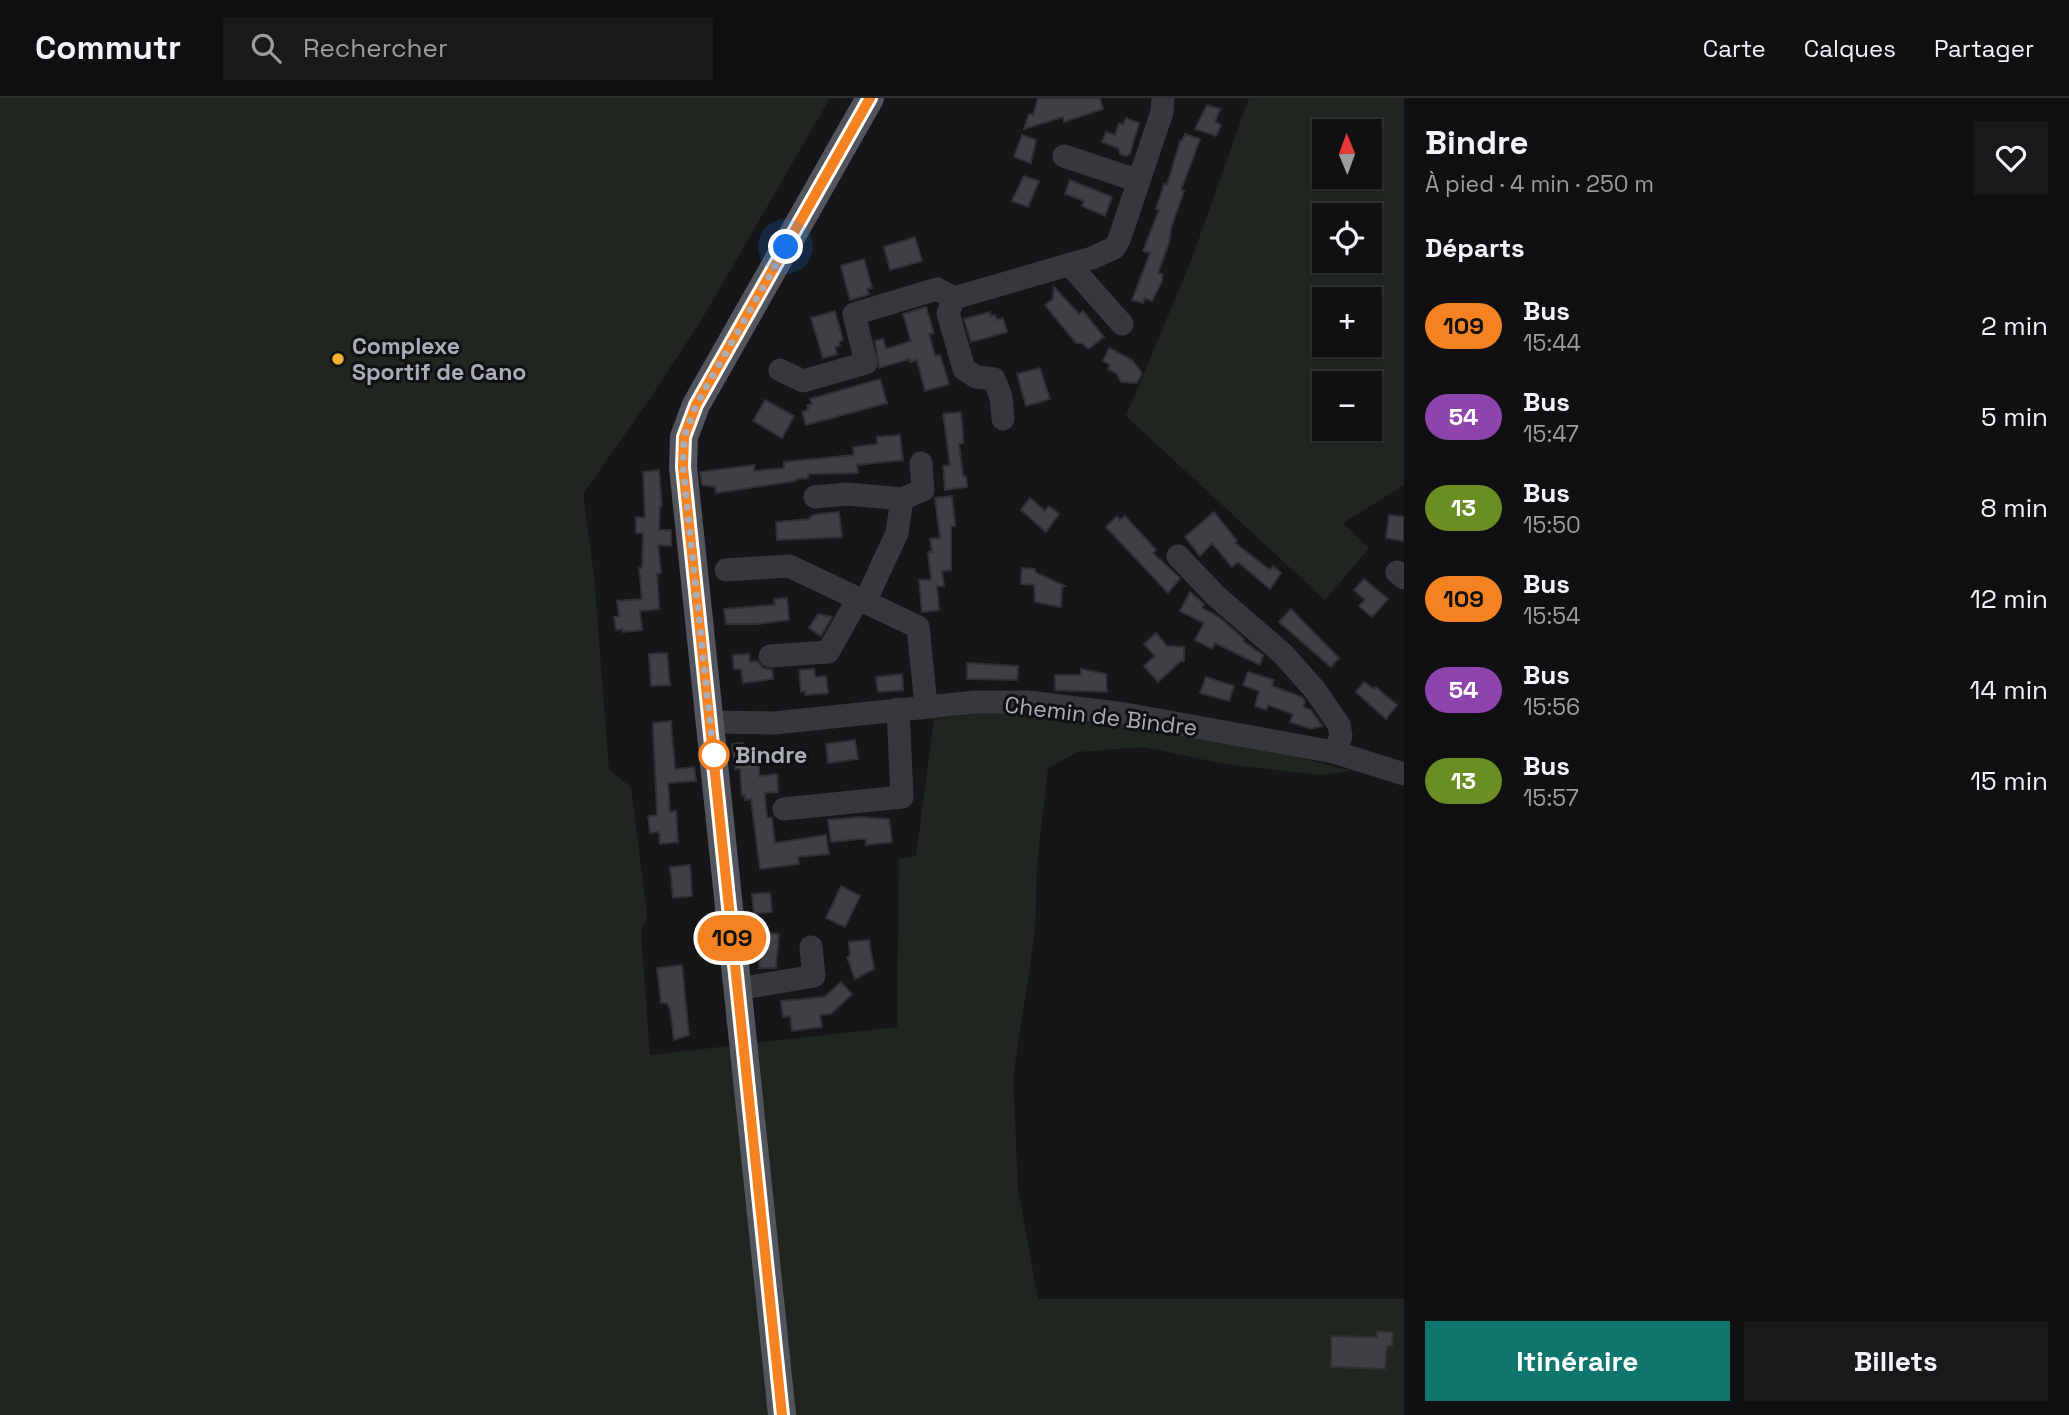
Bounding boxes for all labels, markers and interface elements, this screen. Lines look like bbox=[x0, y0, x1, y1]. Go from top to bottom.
search box bbox=[223, 17, 713, 80]
text: Commutr bbox=[35, 27, 181, 69]
icon: search bbox=[247, 29, 285, 67]
text: Rechercher bbox=[303, 31, 448, 65]
text: Carte bbox=[1703, 33, 1766, 64]
text: Calques bbox=[1804, 33, 1896, 64]
text: Partager bbox=[1934, 33, 2034, 64]
north arrow bbox=[1312, 119, 1382, 189]
map controls bbox=[1312, 119, 1382, 441]
button: heart bbox=[1974, 121, 2048, 195]
text: Bindre bbox=[1425, 122, 1529, 164]
text: À pied · 4 min · 250 m bbox=[1425, 169, 1654, 199]
button: locate bbox=[1312, 203, 1382, 273]
your location bbox=[768, 229, 803, 264]
text: Départs bbox=[1425, 231, 1525, 265]
button: + bbox=[1312, 287, 1382, 357]
text: Bus bbox=[1523, 294, 1570, 328]
text: 2 min bbox=[1981, 309, 2048, 343]
text: 109 bbox=[1443, 310, 1484, 341]
text: 15:44 bbox=[1523, 328, 1581, 358]
place label: Complexe Sportif de Cano bbox=[352, 331, 526, 387]
marker: Complexe Sportif de Cano bbox=[330, 351, 346, 367]
button: − bbox=[1312, 371, 1382, 441]
text: Bus bbox=[1523, 385, 1570, 419]
text: 5 min bbox=[1981, 400, 2048, 434]
text: 54 bbox=[1449, 401, 1478, 432]
text: 15:47 bbox=[1523, 419, 1579, 449]
text: Bus bbox=[1523, 476, 1570, 510]
text: 8 min bbox=[1980, 491, 2048, 525]
text: 13 bbox=[1451, 492, 1476, 523]
text: 15:50 bbox=[1523, 510, 1581, 540]
text: Bus bbox=[1523, 567, 1570, 601]
text: 12 min bbox=[1970, 582, 2048, 616]
text: 109 bbox=[1443, 583, 1484, 614]
text: 15:54 bbox=[1523, 601, 1580, 631]
text: Bus bbox=[1523, 658, 1570, 692]
text: 14 min bbox=[1970, 673, 2048, 707]
text: 54 bbox=[1449, 674, 1478, 705]
street label: Chemin de Bindre bbox=[1003, 689, 1199, 743]
text: 15:56 bbox=[1523, 692, 1580, 722]
marker: Bindre bbox=[699, 740, 729, 770]
place label: Bindre bbox=[735, 740, 807, 770]
text: Bus bbox=[1523, 749, 1570, 783]
text: 15 min bbox=[1970, 764, 2048, 798]
text: 13 bbox=[1451, 765, 1476, 796]
text: 15:57 bbox=[1523, 783, 1579, 813]
line badge: 109 bbox=[692, 915, 772, 961]
text: 109 bbox=[711, 922, 753, 953]
button: Itinéraire bbox=[1425, 1321, 1730, 1401]
button: Billets bbox=[1744, 1321, 2048, 1401]

